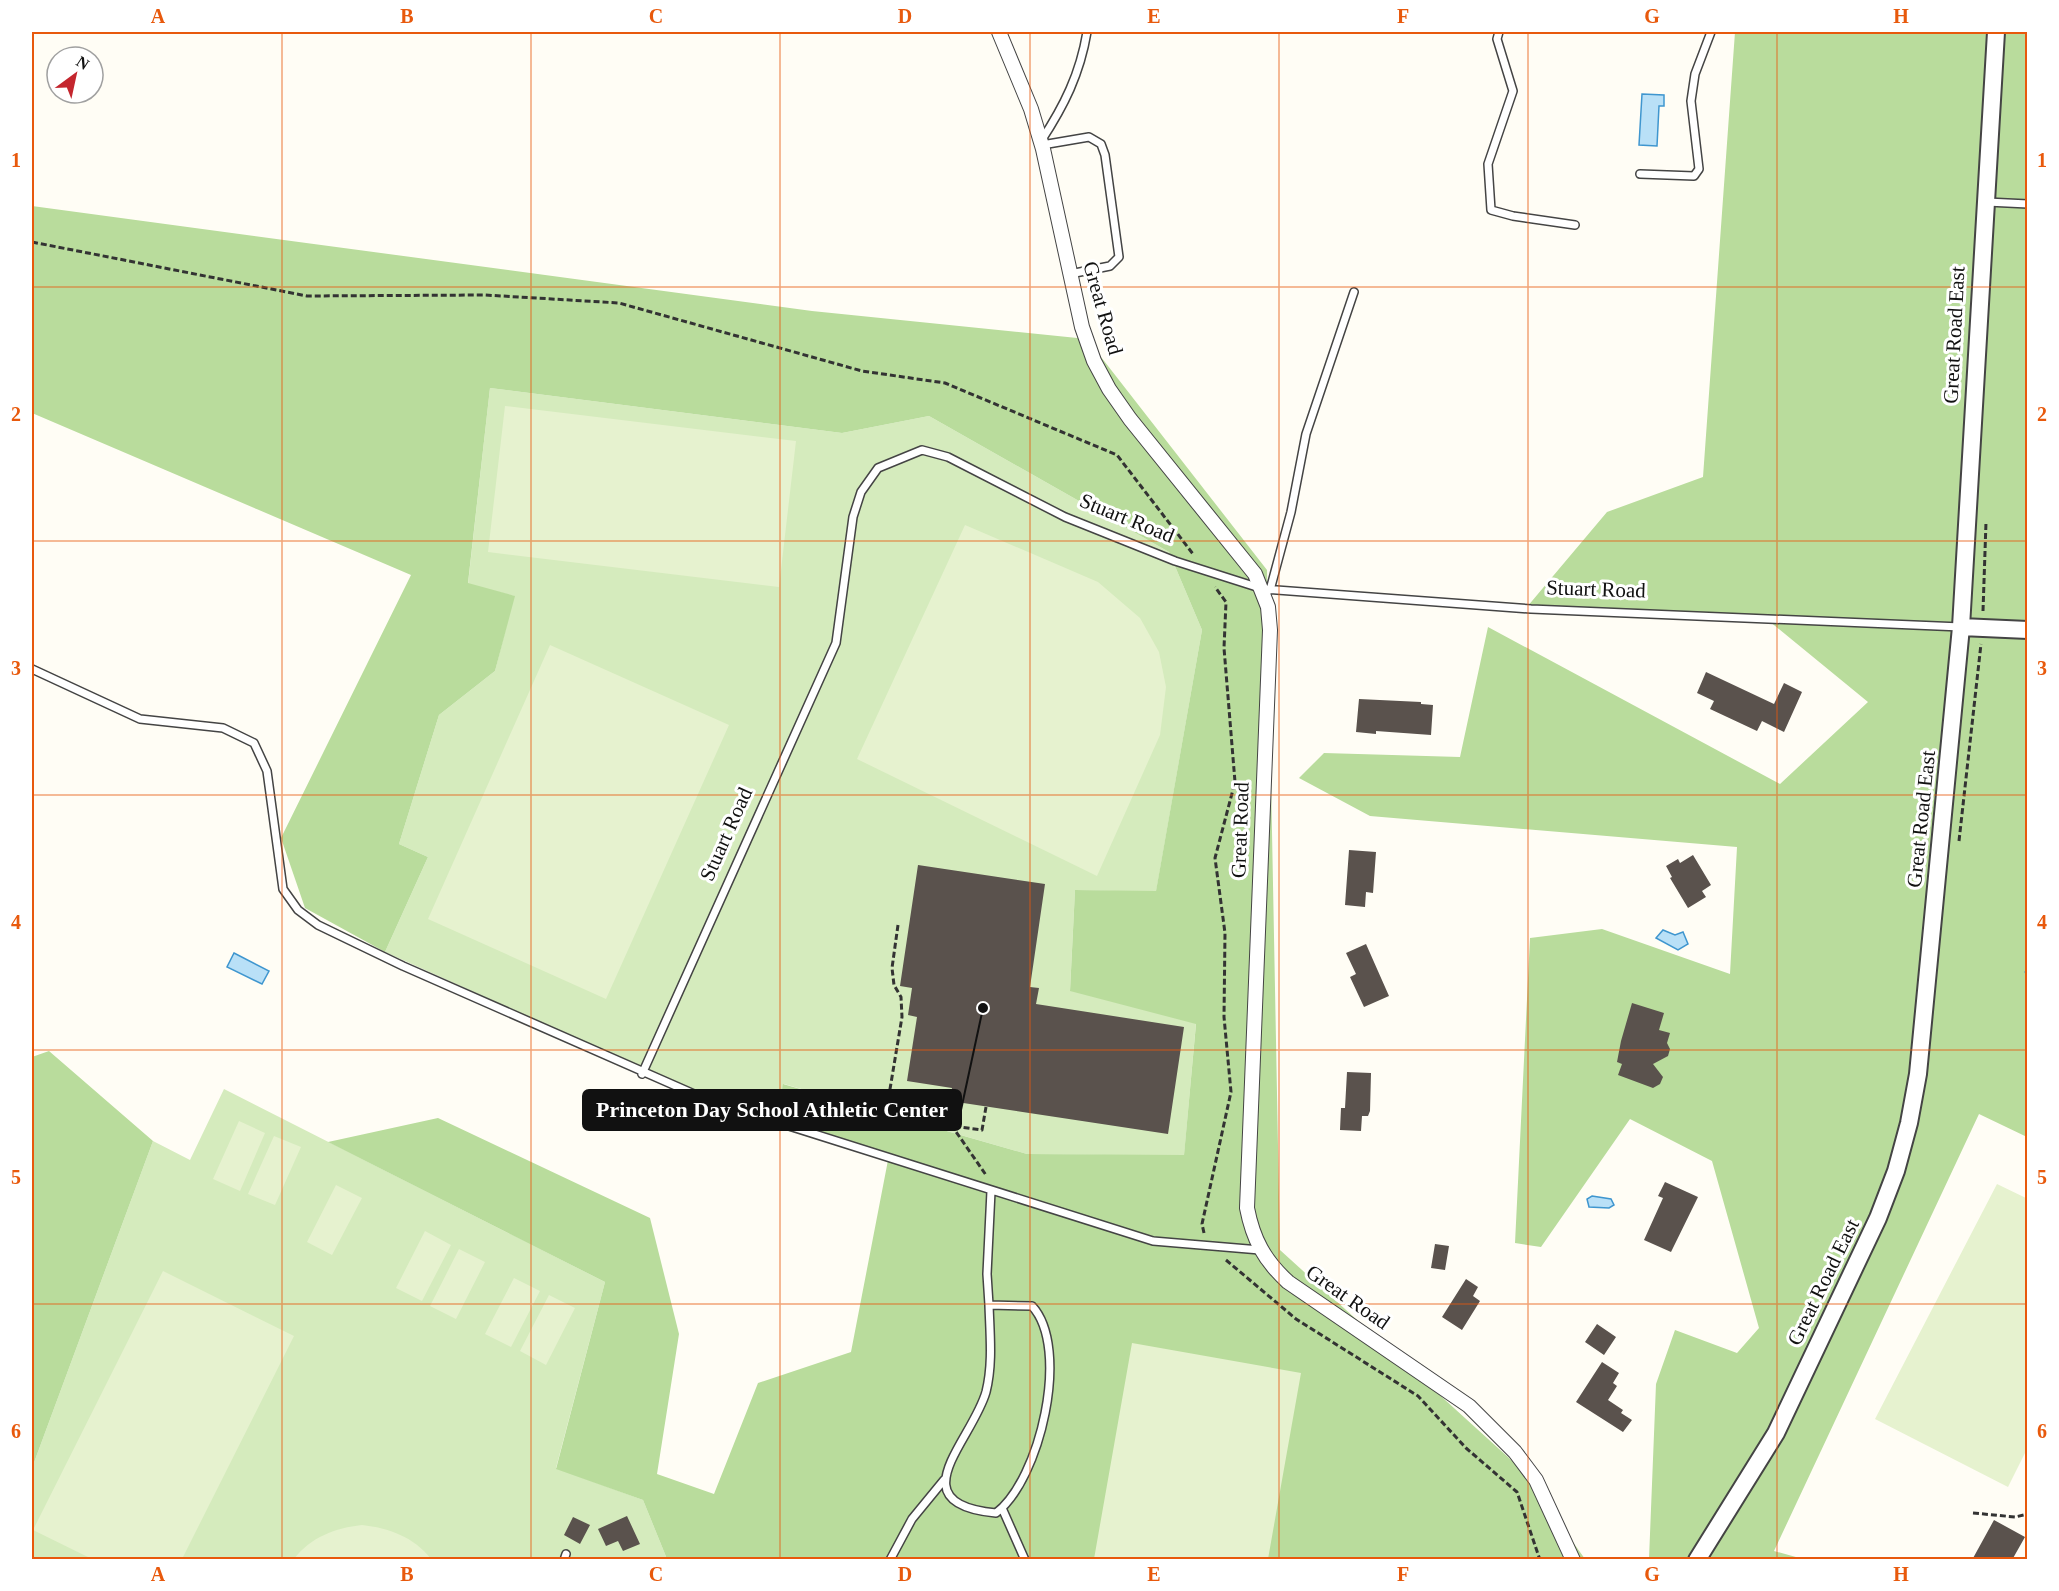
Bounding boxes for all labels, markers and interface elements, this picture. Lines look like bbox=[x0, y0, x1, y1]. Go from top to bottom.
text: A bbox=[151, 5, 166, 27]
text: B bbox=[400, 5, 414, 27]
text: C bbox=[649, 5, 663, 27]
text: D bbox=[898, 5, 912, 27]
text: E bbox=[1147, 5, 1161, 27]
text: F bbox=[1397, 5, 1409, 27]
text: G bbox=[1644, 5, 1660, 27]
text: H bbox=[1893, 5, 1909, 27]
north arrow bbox=[45, 45, 105, 105]
text: N bbox=[73, 53, 93, 73]
text: 1 bbox=[11, 149, 21, 171]
text: 1 bbox=[2037, 149, 2047, 171]
street label: Great Road bbox=[1078, 258, 1128, 358]
street label: Great Road East bbox=[1938, 265, 1970, 404]
text: 2 bbox=[11, 403, 21, 425]
text: 2 bbox=[2037, 403, 2047, 425]
street label: Stuart Road bbox=[1076, 488, 1178, 548]
street label: Stuart Road bbox=[1546, 575, 1647, 603]
text: 3 bbox=[11, 657, 21, 679]
text: 3 bbox=[2037, 657, 2047, 679]
street label: Great Road East bbox=[1902, 749, 1940, 889]
street label: Great Road bbox=[1226, 781, 1254, 878]
street label: Stuart Road bbox=[695, 783, 757, 884]
text: 4 bbox=[11, 911, 21, 933]
text: 4 bbox=[2037, 911, 2047, 933]
callout: Princeton Day School Athletic Center bbox=[583, 1090, 961, 1130]
text: Princeton Day School Athletic Center bbox=[596, 1097, 948, 1122]
text: 5 bbox=[11, 1166, 21, 1188]
text: 5 bbox=[2037, 1166, 2047, 1188]
street label: Great Road East bbox=[1782, 1215, 1864, 1349]
street label: Great Road bbox=[1302, 1260, 1395, 1335]
text: 6 bbox=[11, 1420, 21, 1442]
text: 6 bbox=[2037, 1420, 2047, 1442]
text: A bbox=[151, 1563, 166, 1585]
text: B bbox=[400, 1563, 414, 1585]
text: C bbox=[649, 1563, 663, 1585]
text: D bbox=[898, 1563, 912, 1585]
text: E bbox=[1147, 1563, 1161, 1585]
text: F bbox=[1397, 1563, 1409, 1585]
text: G bbox=[1644, 1563, 1660, 1585]
text: H bbox=[1893, 1563, 1909, 1585]

